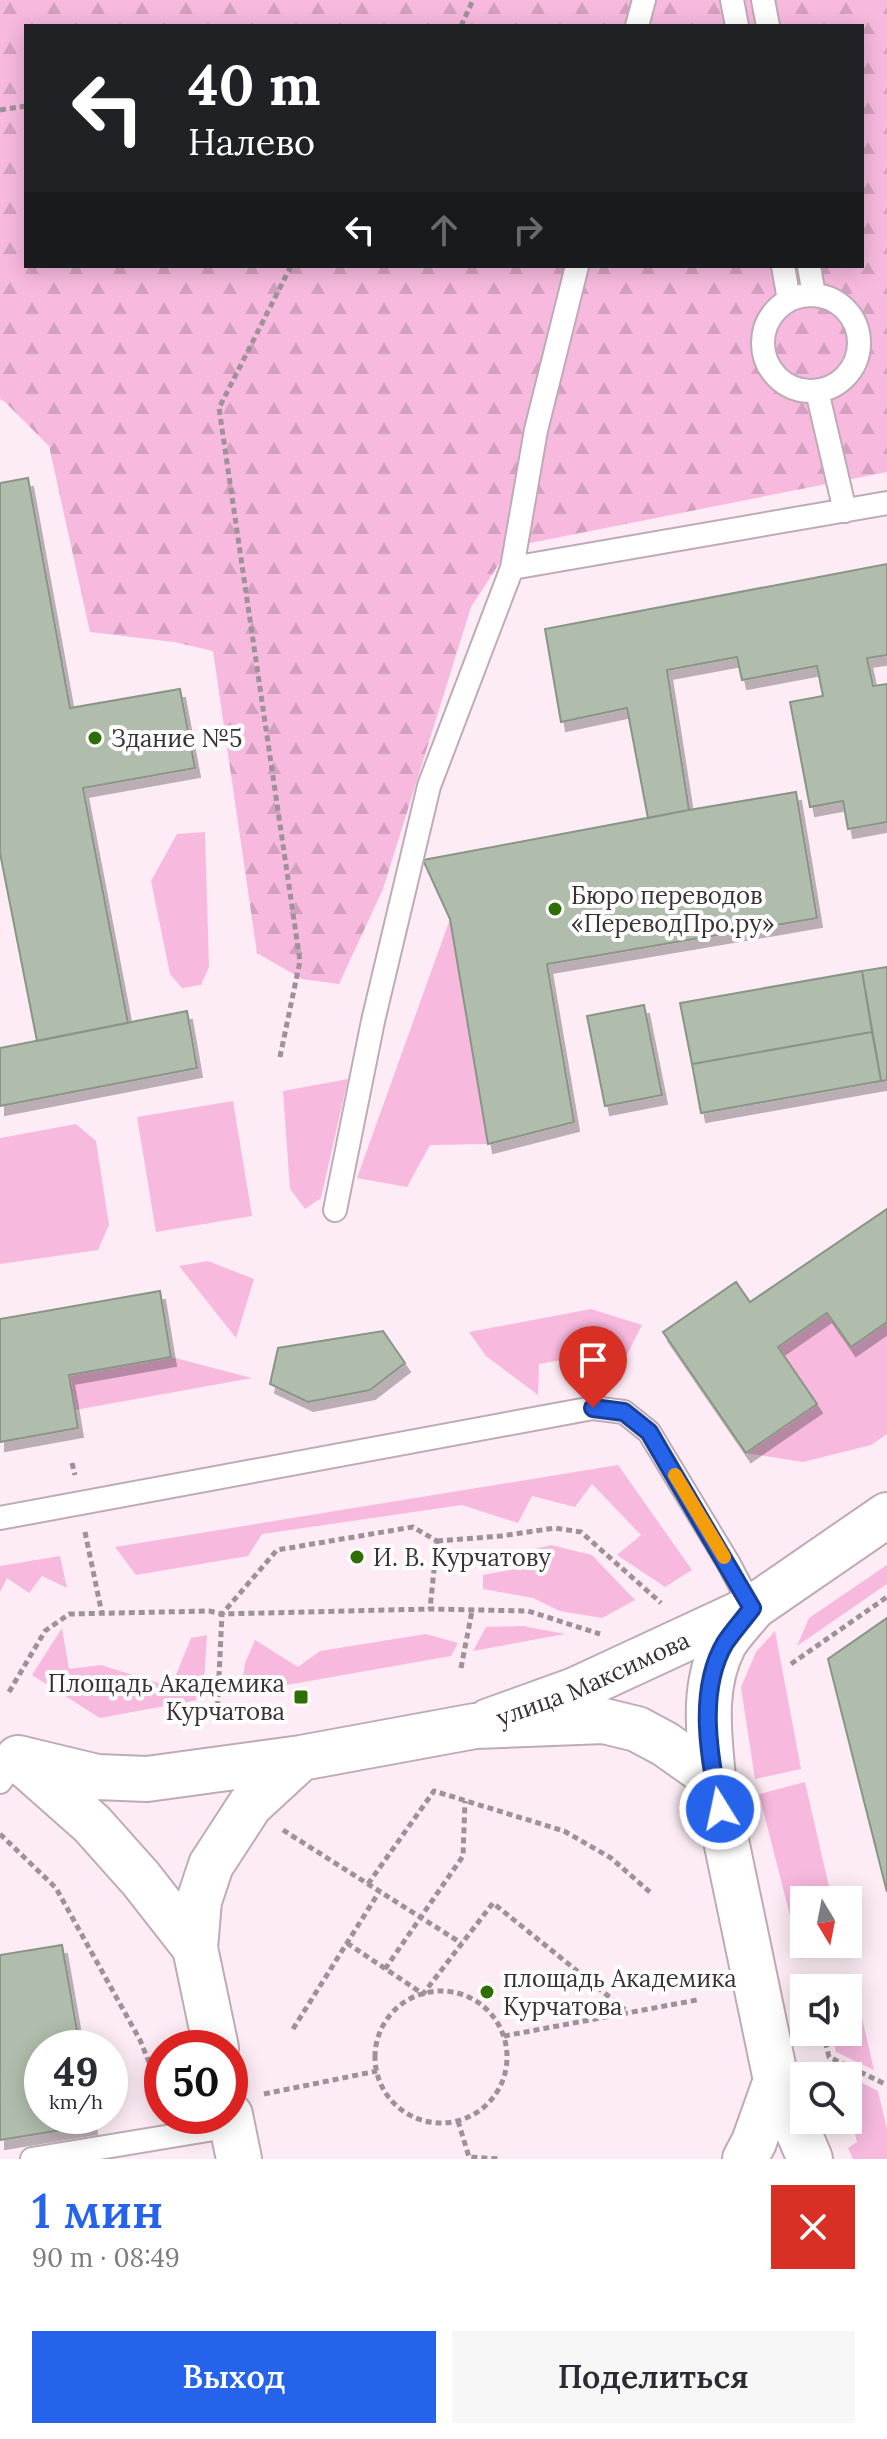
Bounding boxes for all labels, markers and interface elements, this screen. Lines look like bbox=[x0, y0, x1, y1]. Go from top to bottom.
text: 40 m bbox=[188, 49, 321, 120]
icon: left bbox=[56, 56, 160, 160]
text: Налево bbox=[188, 119, 315, 165]
icon: left bbox=[338, 208, 382, 252]
icon: ahead bbox=[422, 208, 466, 252]
icon: right bbox=[506, 208, 550, 252]
place label: Здание №5 bbox=[111, 723, 242, 754]
marker: Здание №5 bbox=[86, 729, 104, 747]
place label: Бюро переводов «ПереводПро.ру» bbox=[571, 880, 775, 939]
marker: Бюро переводов «ПереводПро.ру» bbox=[546, 900, 564, 918]
pin bbox=[559, 1326, 627, 1408]
icon: arrive bbox=[571, 1338, 615, 1382]
place label: И. В. Курчатову bbox=[373, 1542, 551, 1573]
marker: И. В. Курчатову bbox=[348, 1548, 366, 1566]
street label: улица Максимова bbox=[492, 1624, 694, 1733]
place label: Площадь Академика Курчатова bbox=[48, 1668, 285, 1727]
marker: Площадь Академика Курчатова bbox=[292, 1688, 310, 1706]
position arrow bbox=[678, 1767, 762, 1851]
north arrow bbox=[790, 1886, 862, 1958]
map controls bbox=[790, 1886, 862, 2134]
place label: площадь Академика Курчатова bbox=[503, 1963, 737, 2022]
button: sound bbox=[790, 1974, 862, 2046]
marker: площадь Академика Курчатова bbox=[478, 1983, 496, 2001]
speed limit sign: 50 bbox=[144, 2030, 248, 2134]
text: 49 bbox=[54, 2046, 98, 2097]
button: search bbox=[790, 2062, 862, 2134]
text: km/h bbox=[49, 2089, 103, 2114]
text: 1 мин bbox=[32, 2180, 163, 2241]
button: close bbox=[771, 2185, 855, 2269]
text: 90 m · 08:49 bbox=[32, 2241, 180, 2274]
button: Выход bbox=[32, 2331, 436, 2423]
button: Поделиться bbox=[452, 2331, 855, 2423]

